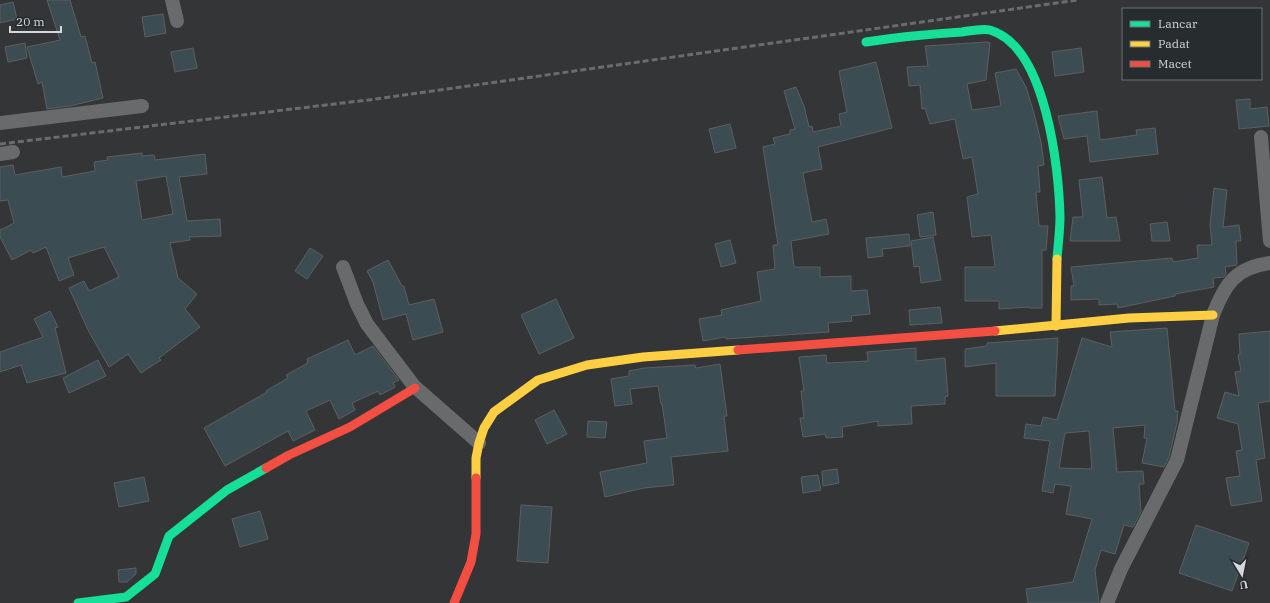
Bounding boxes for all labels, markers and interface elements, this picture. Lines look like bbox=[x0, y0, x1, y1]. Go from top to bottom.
scale bar bbox=[10, 8, 61, 34]
legend bbox=[1122, 8, 1262, 80]
text: 20 m bbox=[16, 14, 45, 29]
text: Lancar bbox=[1158, 16, 1198, 31]
text: Padat bbox=[1158, 36, 1190, 51]
text: Macet bbox=[1158, 56, 1192, 71]
north arrow bbox=[1222, 555, 1262, 595]
text: U bbox=[1238, 577, 1249, 593]

